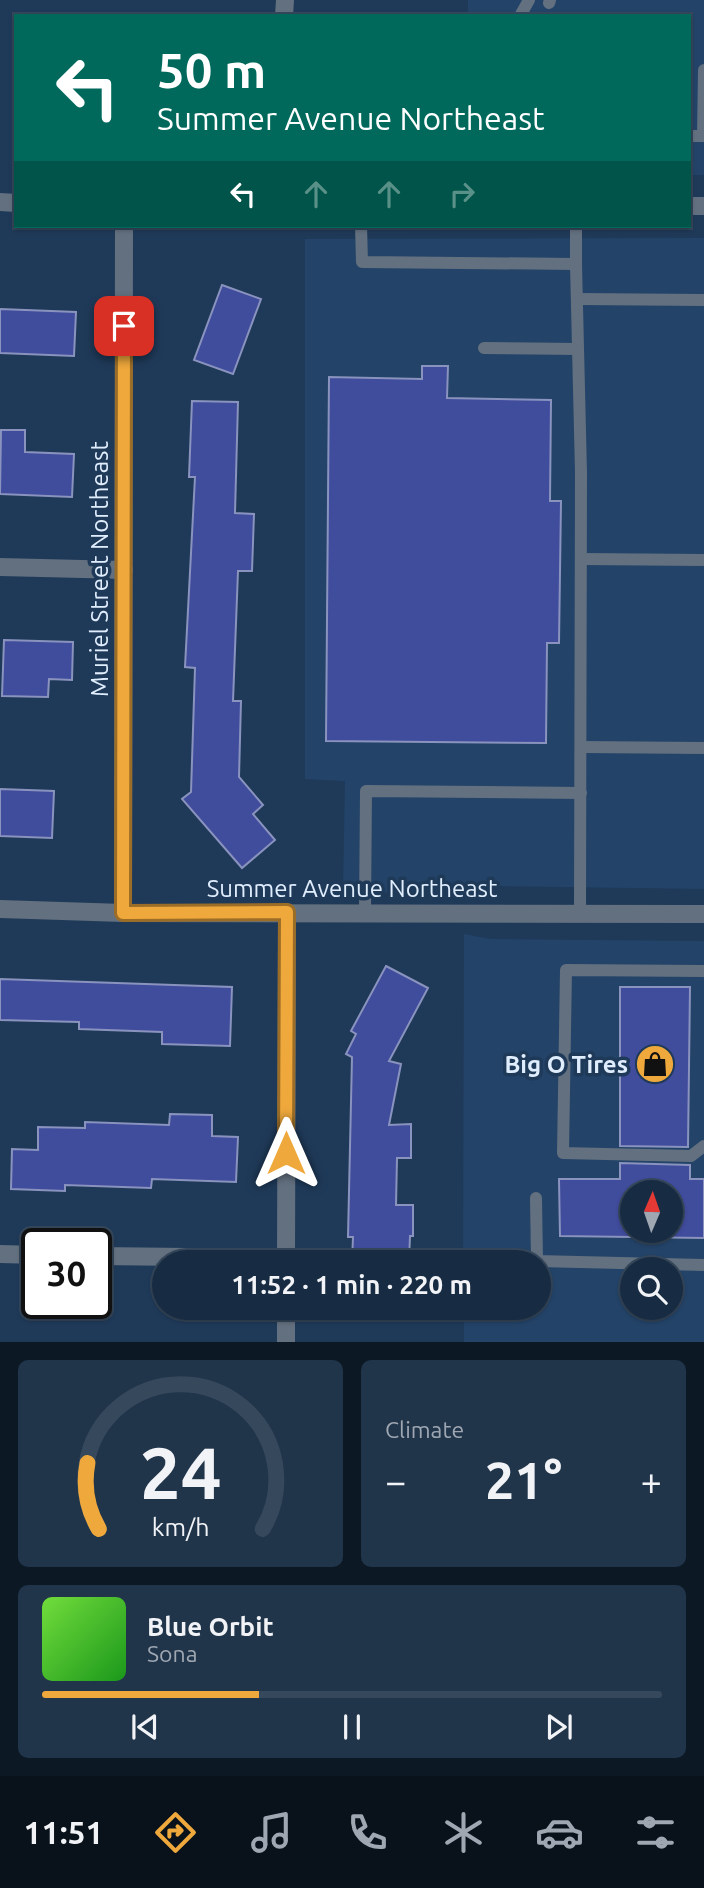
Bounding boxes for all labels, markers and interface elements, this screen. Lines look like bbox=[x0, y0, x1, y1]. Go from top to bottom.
icon: left bbox=[42, 42, 133, 133]
text: 50 m bbox=[157, 42, 266, 97]
text: Summer Avenue Northeast bbox=[157, 100, 545, 136]
icon: left bbox=[224, 175, 262, 213]
icon: ahead bbox=[297, 175, 335, 213]
icon: ahead bbox=[370, 175, 408, 213]
icon: right bbox=[443, 175, 481, 213]
pin bbox=[94, 296, 154, 356]
icon: arrive bbox=[105, 307, 143, 345]
street label: Muriel Street Northeast bbox=[86, 441, 113, 697]
street label: Summer Avenue Northeast bbox=[207, 875, 498, 902]
shop icon: Big O Tires bbox=[634, 1043, 676, 1085]
place label: Big O Tires bbox=[504, 1051, 628, 1078]
position arrow bbox=[249, 1116, 323, 1190]
north arrow bbox=[620, 1180, 682, 1242]
map controls bbox=[620, 1180, 683, 1320]
speed limit sign: 30 bbox=[21, 1228, 112, 1319]
button: search bbox=[620, 1257, 683, 1320]
text: 11:52 · 1 min · 220 m bbox=[231, 1270, 472, 1299]
text: Climate bbox=[385, 1417, 464, 1442]
text: 24 bbox=[139, 1432, 222, 1514]
text: 21° bbox=[485, 1451, 562, 1509]
text: − bbox=[385, 1460, 406, 1502]
text: + bbox=[641, 1460, 662, 1502]
text: km/h bbox=[152, 1513, 209, 1541]
text: Blue Orbit bbox=[147, 1612, 274, 1641]
text: Sona bbox=[147, 1641, 197, 1666]
icon: previous bbox=[126, 1708, 164, 1746]
icon: pause bbox=[333, 1708, 371, 1746]
icon: next bbox=[540, 1708, 578, 1746]
icon: directions bbox=[151, 1808, 200, 1857]
icon: music bbox=[247, 1808, 296, 1857]
icon: phone bbox=[343, 1808, 392, 1857]
icon: climate bbox=[439, 1808, 488, 1857]
icon: car bbox=[535, 1808, 584, 1857]
icon: filters bbox=[631, 1808, 680, 1857]
text: 11:51 bbox=[24, 1814, 104, 1850]

